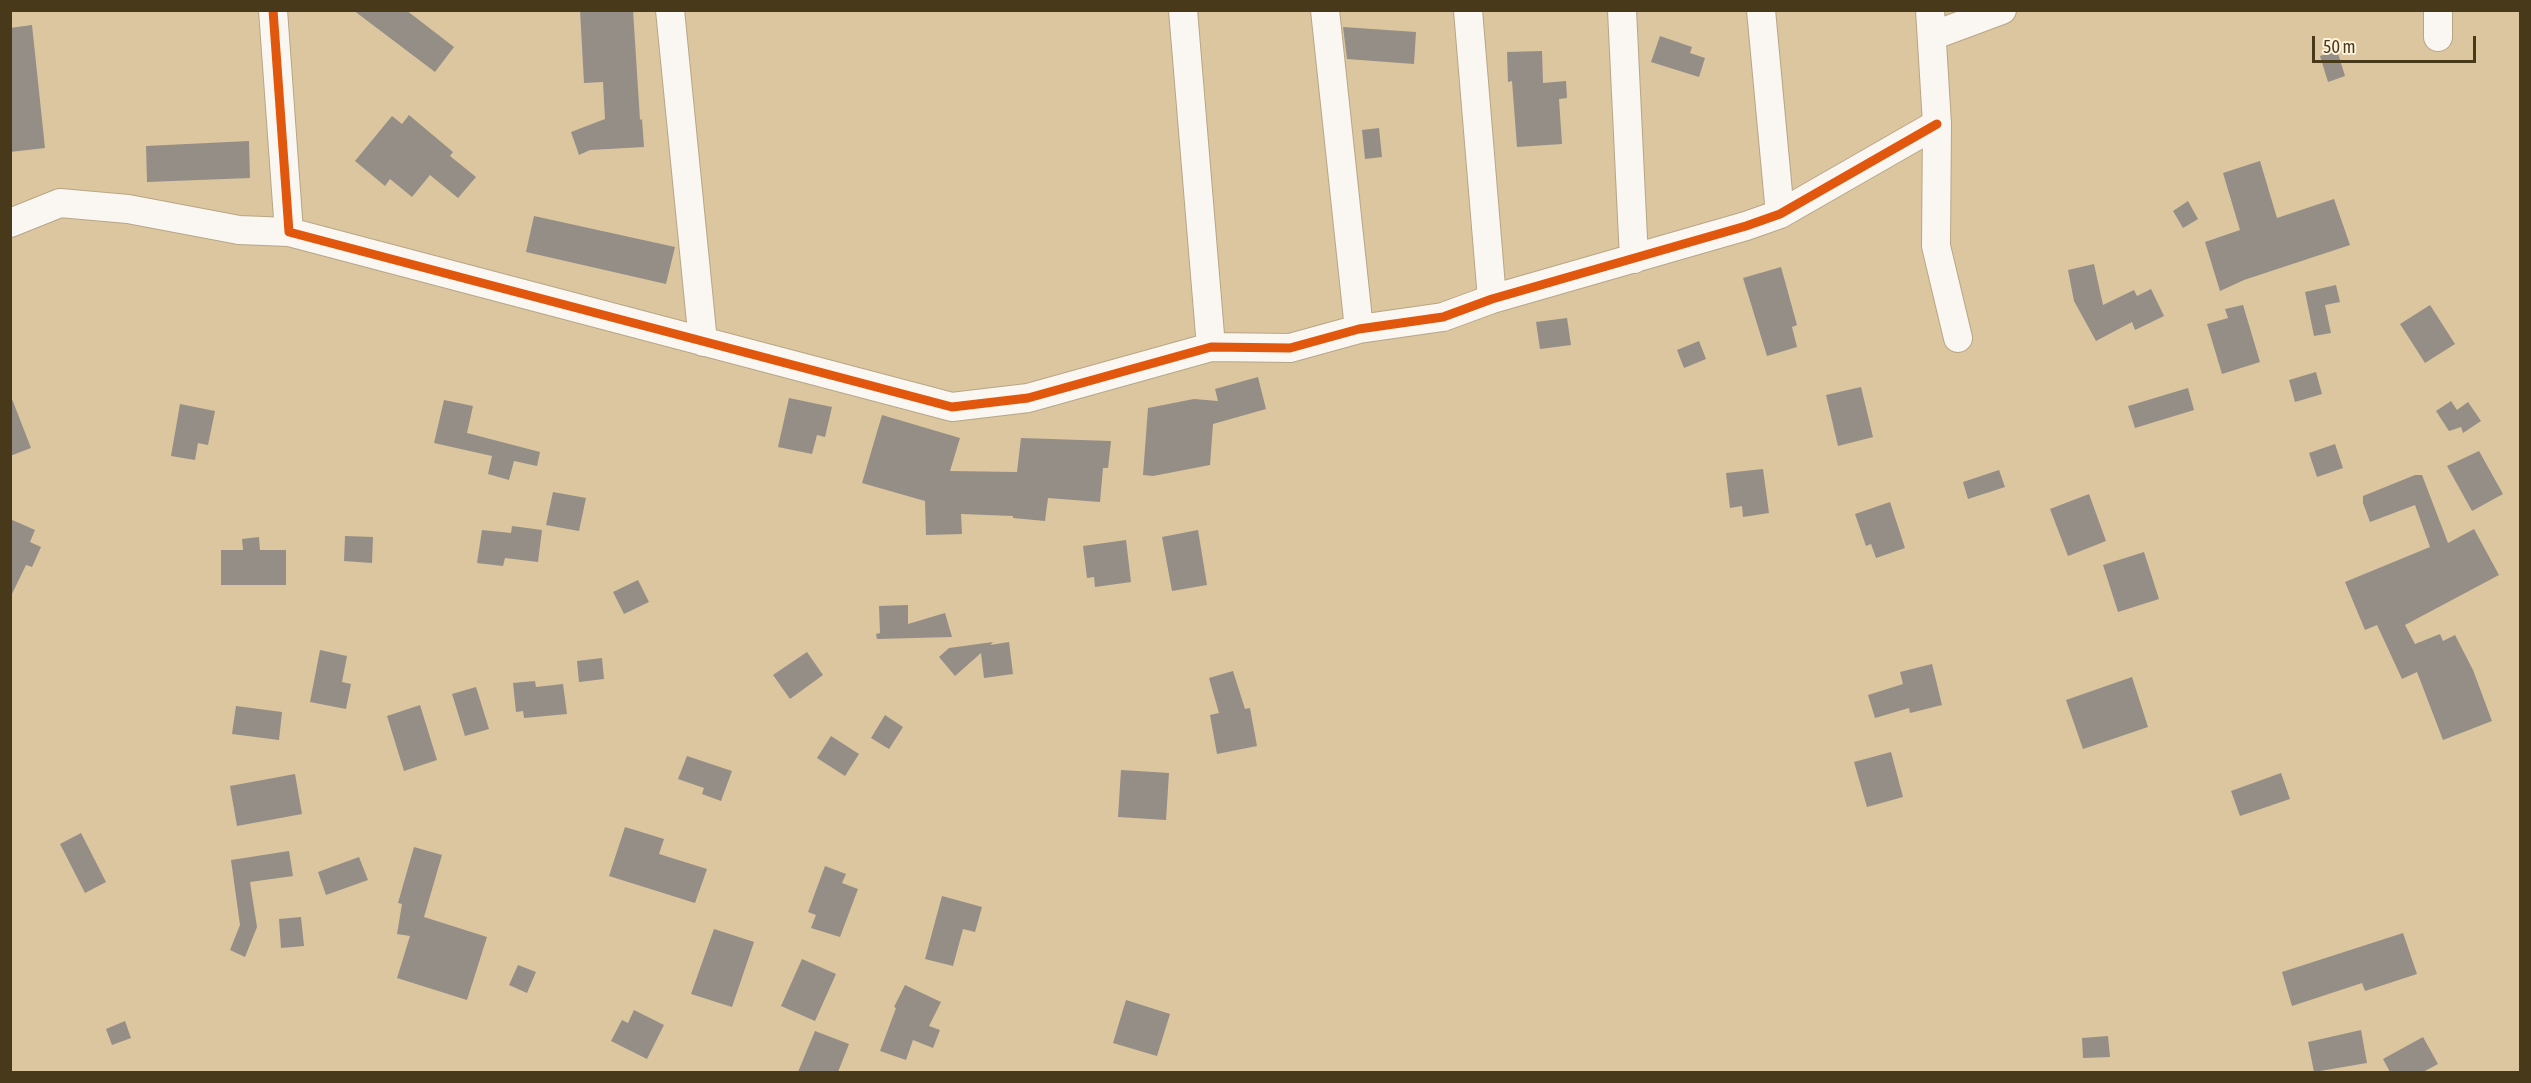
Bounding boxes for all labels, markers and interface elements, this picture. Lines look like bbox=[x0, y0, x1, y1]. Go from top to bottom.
scale bar bbox=[2315, 24, 2478, 62]
text: 50 m bbox=[2323, 36, 2355, 57]

